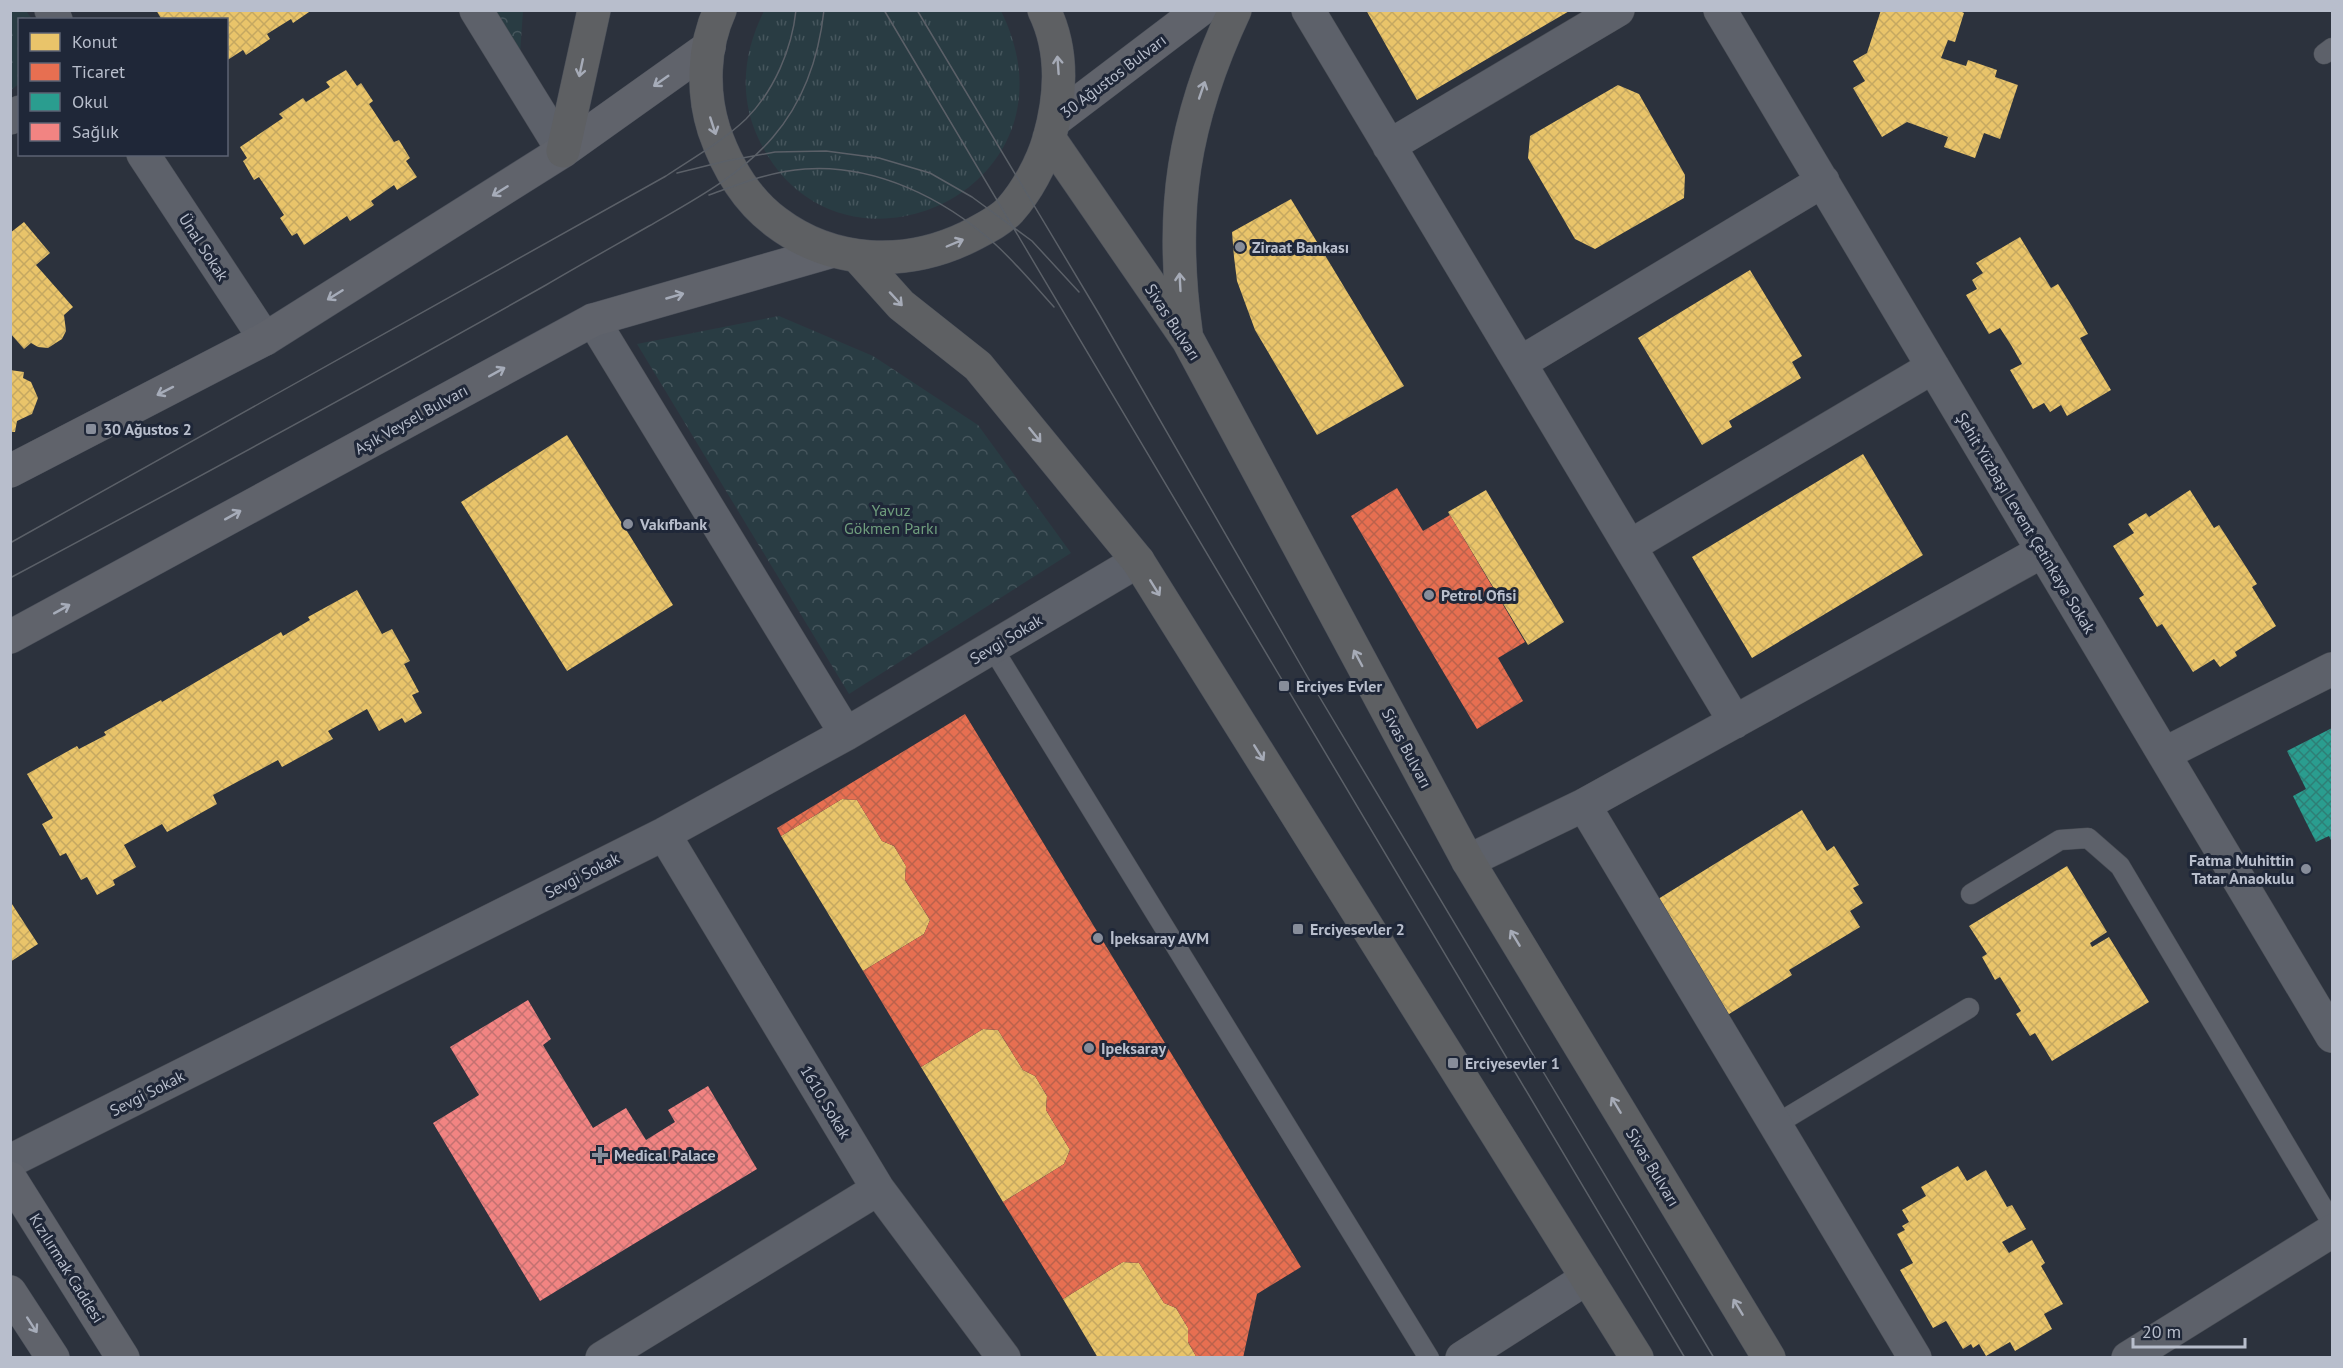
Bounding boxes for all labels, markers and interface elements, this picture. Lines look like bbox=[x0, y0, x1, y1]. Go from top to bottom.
legend bbox=[18, 18, 228, 156]
text: Konut bbox=[72, 30, 117, 53]
street label: 30 Ağustos Bulvarı bbox=[1056, 30, 1170, 122]
one-way arrow bbox=[1052, 55, 1063, 75]
one-way arrow bbox=[575, 57, 586, 77]
text: Ticaret bbox=[72, 60, 125, 83]
one-way arrow bbox=[653, 75, 669, 88]
one-way arrow bbox=[1198, 81, 1209, 100]
text: Okul bbox=[72, 90, 109, 113]
one-way arrow bbox=[708, 116, 719, 135]
text: Sağlık bbox=[72, 120, 119, 143]
one-way arrow bbox=[492, 185, 509, 197]
street label: Ünal Sokak bbox=[175, 210, 233, 285]
one-way arrow bbox=[945, 236, 963, 248]
place label: Ziraat Bankası bbox=[1252, 237, 1349, 257]
marker: Ziraat Bankası bbox=[1233, 240, 1247, 254]
one-way arrow bbox=[1175, 273, 1186, 293]
street label: Sivas Bulvarı bbox=[1141, 280, 1205, 364]
one-way arrow bbox=[327, 289, 344, 301]
one-way arrow bbox=[665, 290, 684, 301]
one-way arrow bbox=[889, 292, 903, 307]
one-way arrow bbox=[488, 366, 505, 378]
street label: Aşık Veysel Bulvarı bbox=[351, 380, 471, 458]
one-way arrow bbox=[156, 385, 174, 397]
street label: Şehit Yüzbaşı Levent Çetinkaya Sokak bbox=[1952, 409, 2100, 637]
place label: 30 Ağustos 2 bbox=[103, 419, 192, 439]
marker: 30 Ağustos 2 bbox=[84, 422, 98, 436]
one-way arrow bbox=[1028, 427, 1041, 443]
park label: Yavuz Gökmen Parkı bbox=[844, 500, 938, 538]
one-way arrow bbox=[224, 509, 241, 521]
place label: Vakıfbank bbox=[639, 514, 707, 534]
marker: Vakıfbank bbox=[621, 517, 635, 531]
one-way arrow bbox=[1150, 579, 1162, 596]
place label: Petrol Ofisi bbox=[1441, 585, 1517, 605]
marker: Petrol Ofisi bbox=[1422, 588, 1436, 602]
one-way arrow bbox=[53, 603, 70, 615]
street label: Sevgi Sokak bbox=[966, 609, 1046, 669]
one-way arrow bbox=[1352, 649, 1363, 667]
place label: Erciyes Evler bbox=[1296, 676, 1382, 696]
marker: Erciyes Evler bbox=[1277, 679, 1291, 693]
street label: Sivas Bulvarı bbox=[1378, 705, 1436, 791]
one-way arrow bbox=[1253, 744, 1265, 761]
street label: Sevgi Sokak bbox=[541, 847, 623, 902]
place label: Fatma Muhittin Tatar Anaokulu bbox=[2189, 850, 2294, 888]
marker: Fatma Muhittin Tatar Anaokulu bbox=[2299, 862, 2313, 876]
place label: Erciyesevler 2 bbox=[1310, 919, 1405, 939]
marker: Erciyesevler 2 bbox=[1291, 922, 1305, 936]
place label: İpeksaray AVM bbox=[1110, 928, 1209, 948]
one-way arrow bbox=[1508, 930, 1520, 947]
marker: İpeksaray AVM bbox=[1091, 931, 1105, 945]
place label: Ipeksaray bbox=[1101, 1038, 1166, 1058]
marker: Ipeksaray bbox=[1082, 1041, 1096, 1055]
place label: Erciyesevler 1 bbox=[1465, 1053, 1560, 1073]
marker: Erciyesevler 1 bbox=[1446, 1056, 1460, 1070]
street label: 1610. Sokak bbox=[796, 1062, 856, 1142]
street label: Sevgi Sokak bbox=[106, 1065, 188, 1120]
one-way arrow bbox=[1609, 1097, 1621, 1114]
street label: Sivas Bulvarı bbox=[1622, 1124, 1684, 1210]
place label: Medical Palace bbox=[614, 1145, 716, 1165]
marker: Medical Palace bbox=[591, 1146, 609, 1164]
street label: Kızılırmak Caddesi bbox=[25, 1210, 109, 1326]
one-way arrow bbox=[1732, 1299, 1744, 1316]
scale bar bbox=[2133, 1311, 2246, 1349]
one-way arrow bbox=[25, 1316, 38, 1333]
text: 20 m bbox=[2142, 1320, 2181, 1343]

